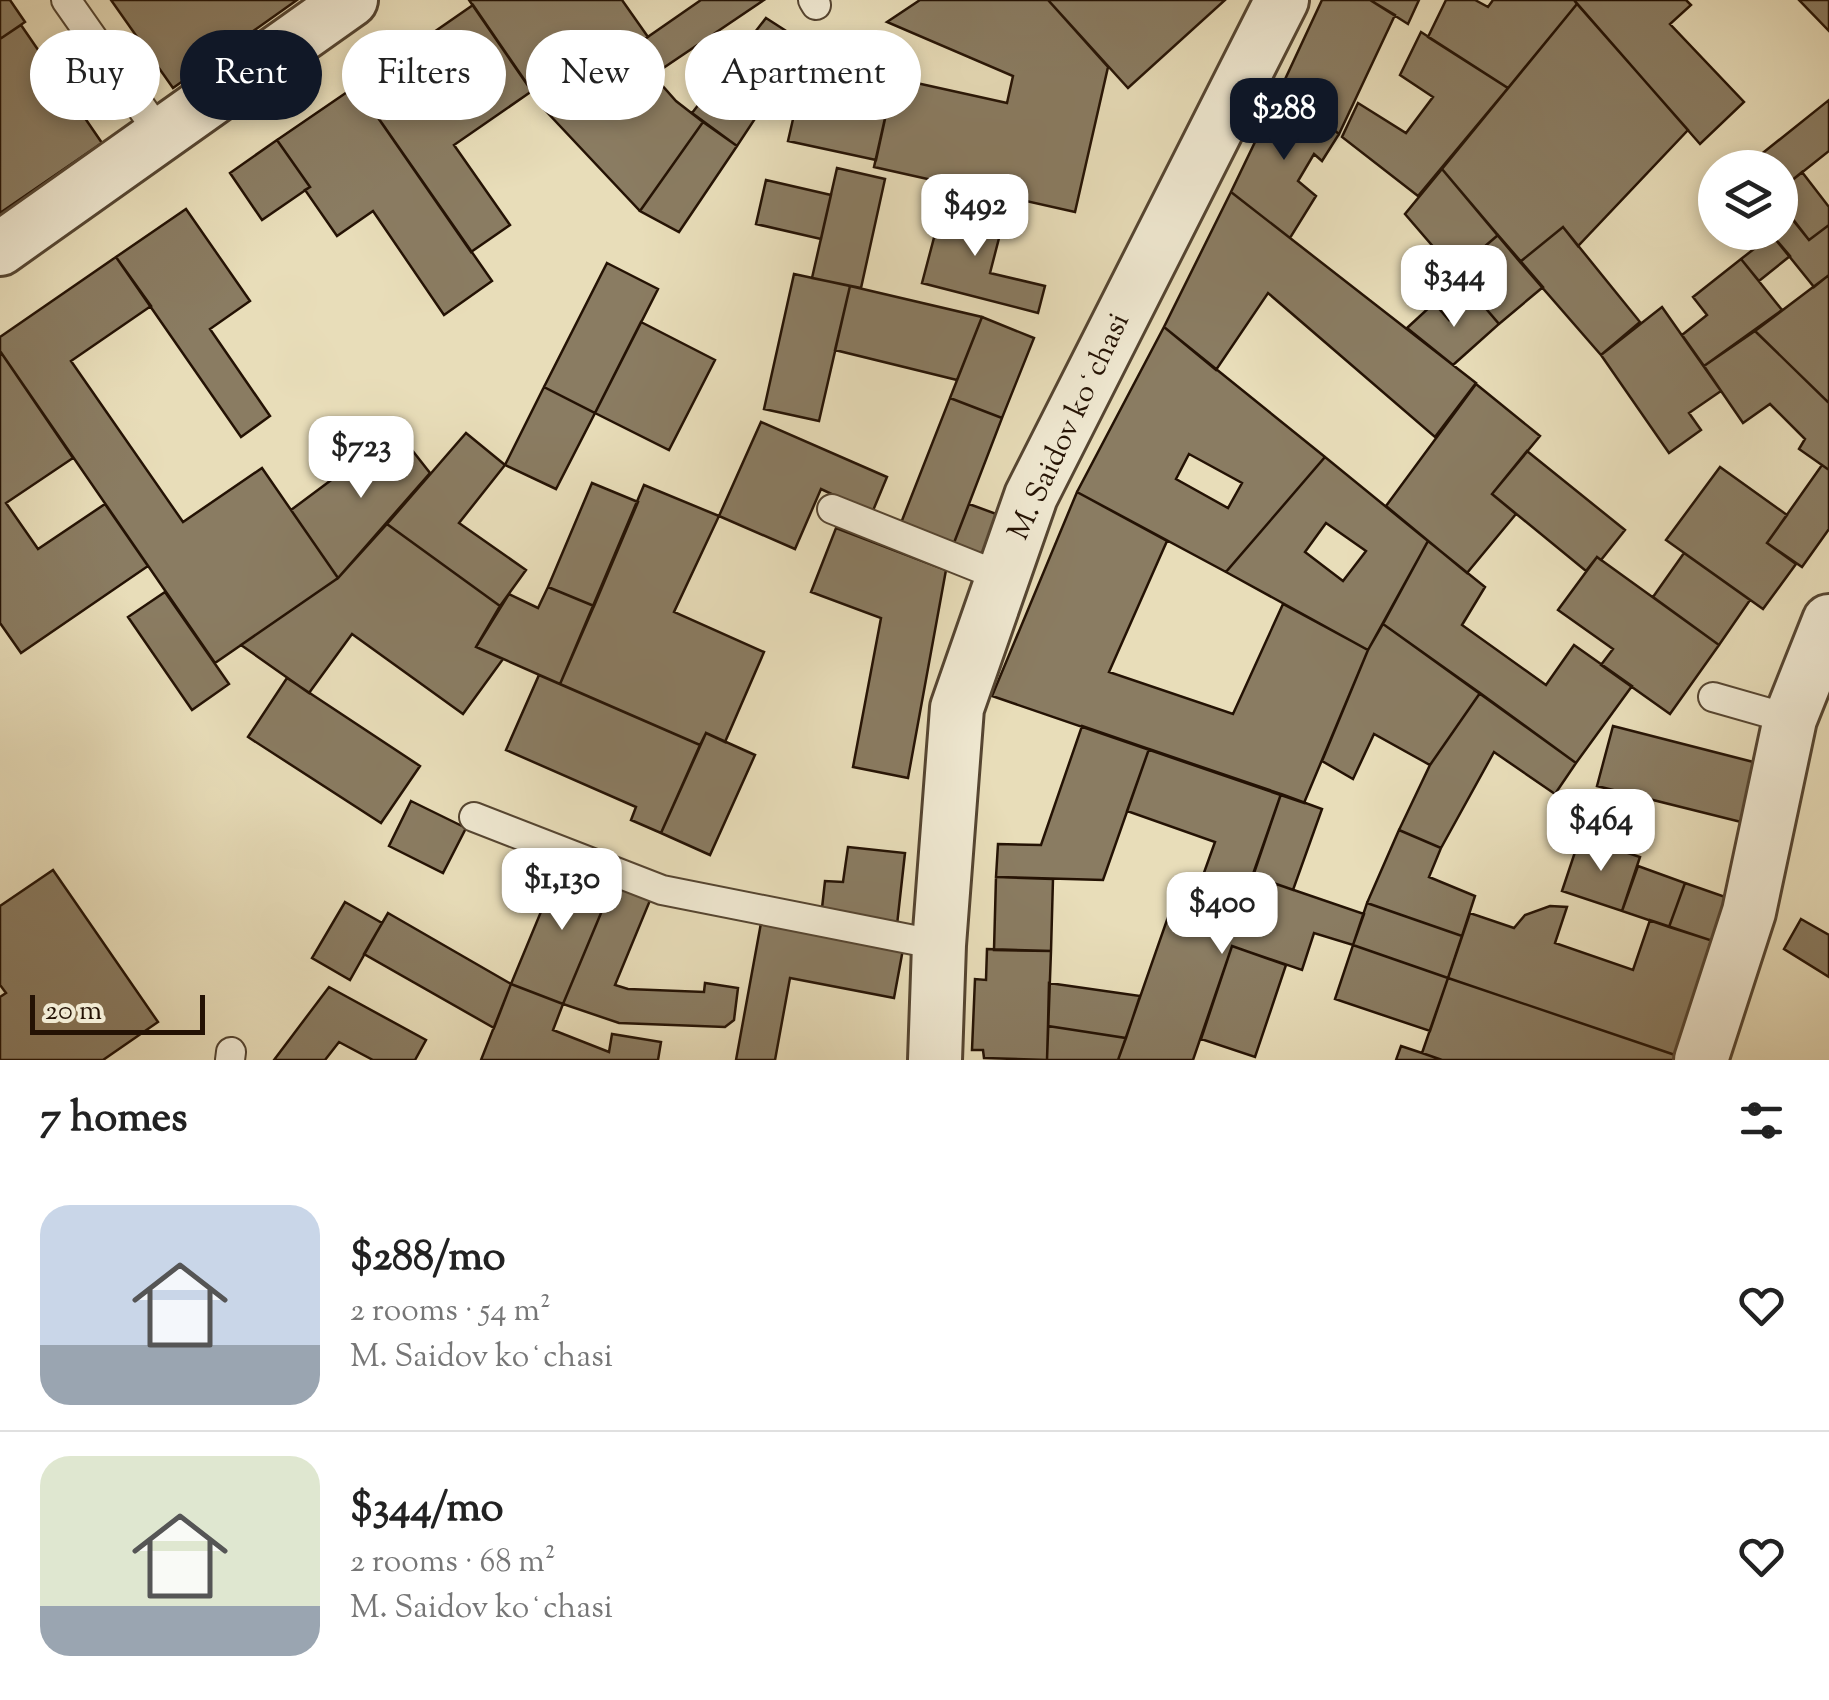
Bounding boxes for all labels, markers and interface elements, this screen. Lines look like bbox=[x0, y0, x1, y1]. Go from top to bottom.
chip: Buy bbox=[30, 30, 160, 120]
chip: Rent bbox=[180, 30, 322, 120]
chip: Filters bbox=[342, 30, 506, 120]
chip: New bbox=[526, 30, 665, 120]
chip: Apartment bbox=[685, 30, 921, 120]
pin: $288 bbox=[1225, 78, 1343, 163]
text: $288 bbox=[1252, 87, 1316, 133]
map controls bbox=[1698, 150, 1798, 250]
button: layers bbox=[1698, 150, 1798, 250]
pin: $492 bbox=[916, 174, 1034, 259]
text: $492 bbox=[943, 183, 1007, 229]
pin: $344 bbox=[1395, 245, 1513, 330]
text: $344 bbox=[1423, 254, 1485, 300]
street label: M. Saidov koʻchasi bbox=[998, 306, 1142, 548]
pin: $723 bbox=[302, 416, 420, 501]
text: $723 bbox=[331, 425, 391, 471]
pin: $464 bbox=[1542, 789, 1660, 874]
text: $464 bbox=[1569, 798, 1633, 844]
pin: $1,130 bbox=[481, 848, 643, 933]
text: $1,130 bbox=[524, 857, 600, 903]
pin: $400 bbox=[1163, 872, 1281, 957]
text: $400 bbox=[1189, 881, 1255, 927]
scale bar bbox=[30, 990, 205, 1034]
text: 20 m bbox=[45, 992, 102, 1032]
text: 7 homes bbox=[40, 1090, 188, 1150]
icon: filters bbox=[1734, 1093, 1789, 1148]
text: $288/mo bbox=[350, 1229, 505, 1289]
icon: home bbox=[120, 1245, 240, 1365]
icon: heart bbox=[1734, 1278, 1789, 1333]
text: 2 rooms · 54 m² bbox=[350, 1289, 551, 1335]
text: M. Saidov koʻchasi bbox=[350, 1335, 613, 1381]
text: $344/mo bbox=[350, 1480, 504, 1540]
icon: home bbox=[120, 1496, 240, 1616]
icon: heart bbox=[1734, 1529, 1789, 1584]
text: 2 rooms · 68 m² bbox=[350, 1540, 556, 1586]
text: M. Saidov koʻchasi bbox=[350, 1586, 613, 1632]

